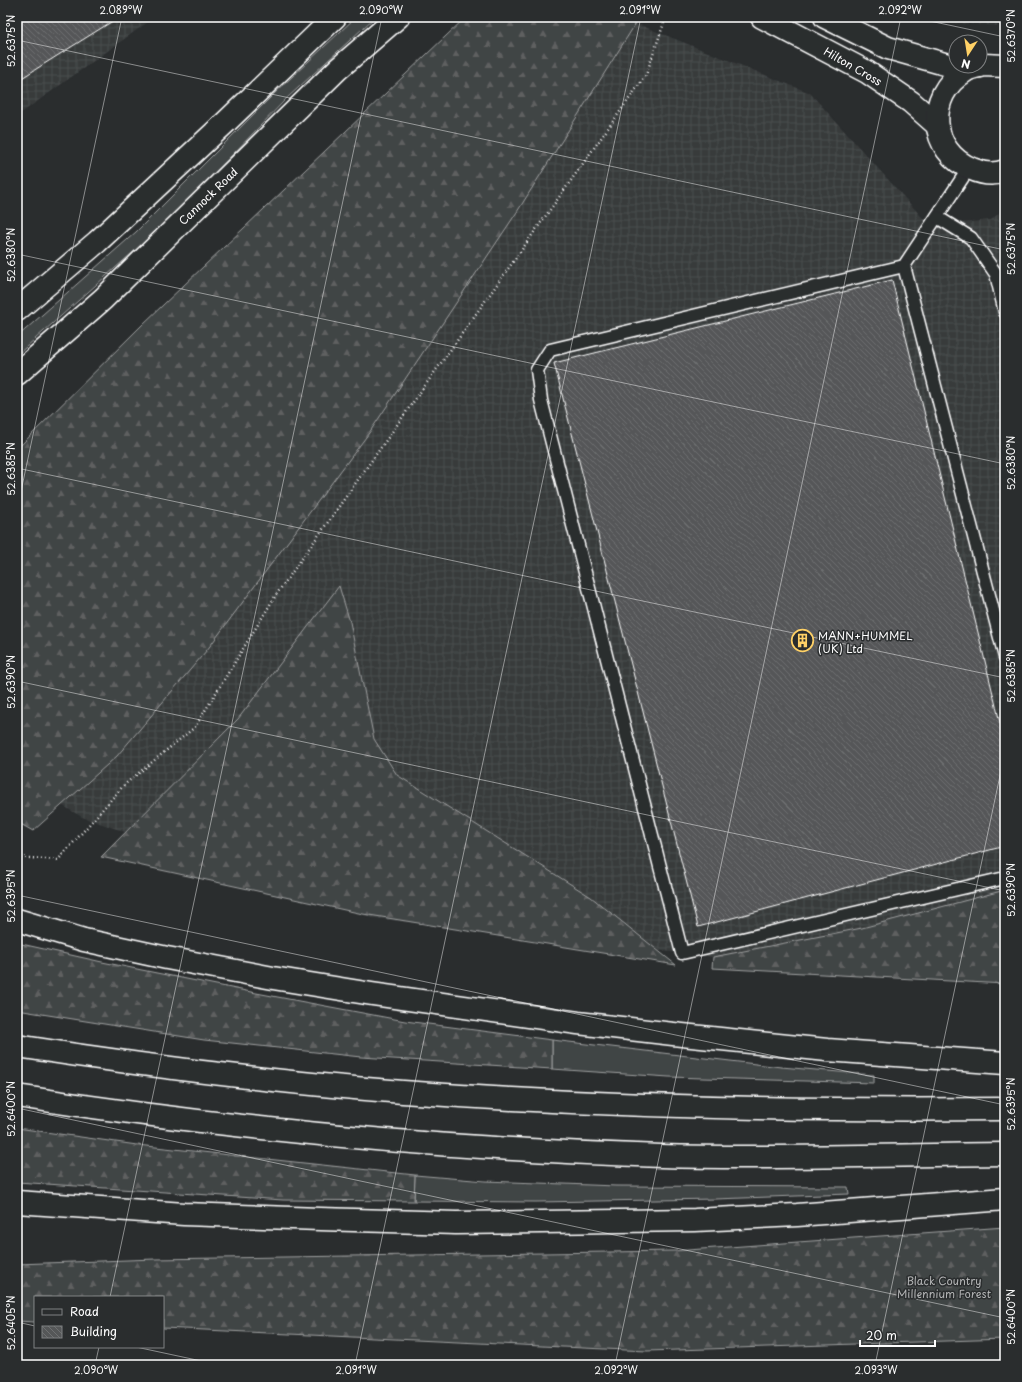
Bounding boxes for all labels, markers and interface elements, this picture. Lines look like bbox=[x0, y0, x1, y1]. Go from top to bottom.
text: 2.089°W bbox=[99, 2, 143, 17]
text: 2.090°W bbox=[359, 2, 404, 17]
text: 2.091°W bbox=[619, 2, 662, 17]
text: 2.092°W bbox=[878, 2, 923, 17]
text: 52.6370°N bbox=[1003, 9, 1018, 63]
text: 52.6375°N bbox=[3, 15, 18, 67]
north arrow bbox=[948, 34, 988, 74]
street label: Hilton Cross bbox=[821, 42, 885, 90]
text: N bbox=[960, 55, 972, 73]
street label: Cannock Road bbox=[175, 163, 241, 229]
text: 52.6375°N bbox=[1003, 223, 1018, 275]
text: 52.6380°N bbox=[3, 227, 18, 282]
text: 52.6380°N bbox=[1003, 435, 1018, 490]
text: 52.6385°N bbox=[3, 442, 18, 496]
place label: MANN+HUMMEL (UK) Ltd bbox=[818, 627, 913, 657]
building icon: MANN+HUMMEL (UK) Ltd bbox=[790, 628, 816, 654]
text: 52.6385°N bbox=[1003, 649, 1018, 703]
text: 52.6390°N bbox=[3, 655, 18, 709]
text: 52.6390°N bbox=[1003, 863, 1018, 917]
text: 52.6395°N bbox=[3, 869, 18, 923]
text: 52.6395°N bbox=[1003, 1077, 1018, 1131]
text: 52.6400°N bbox=[3, 1081, 18, 1137]
park label: Black Country Millennium Forest bbox=[897, 1272, 992, 1302]
text: 52.6400°N bbox=[1003, 1289, 1018, 1345]
text: 52.6405°N bbox=[3, 1295, 18, 1351]
legend bbox=[34, 1296, 164, 1348]
text: Road bbox=[70, 1302, 99, 1320]
text: Building bbox=[70, 1322, 117, 1340]
scale bar bbox=[860, 1322, 935, 1348]
text: 20 m bbox=[866, 1326, 897, 1344]
text: 2.090°W bbox=[74, 1362, 119, 1377]
text: 2.091°W bbox=[335, 1362, 378, 1377]
text: 2.092°W bbox=[594, 1362, 639, 1377]
text: 2.093°W bbox=[854, 1362, 898, 1377]

